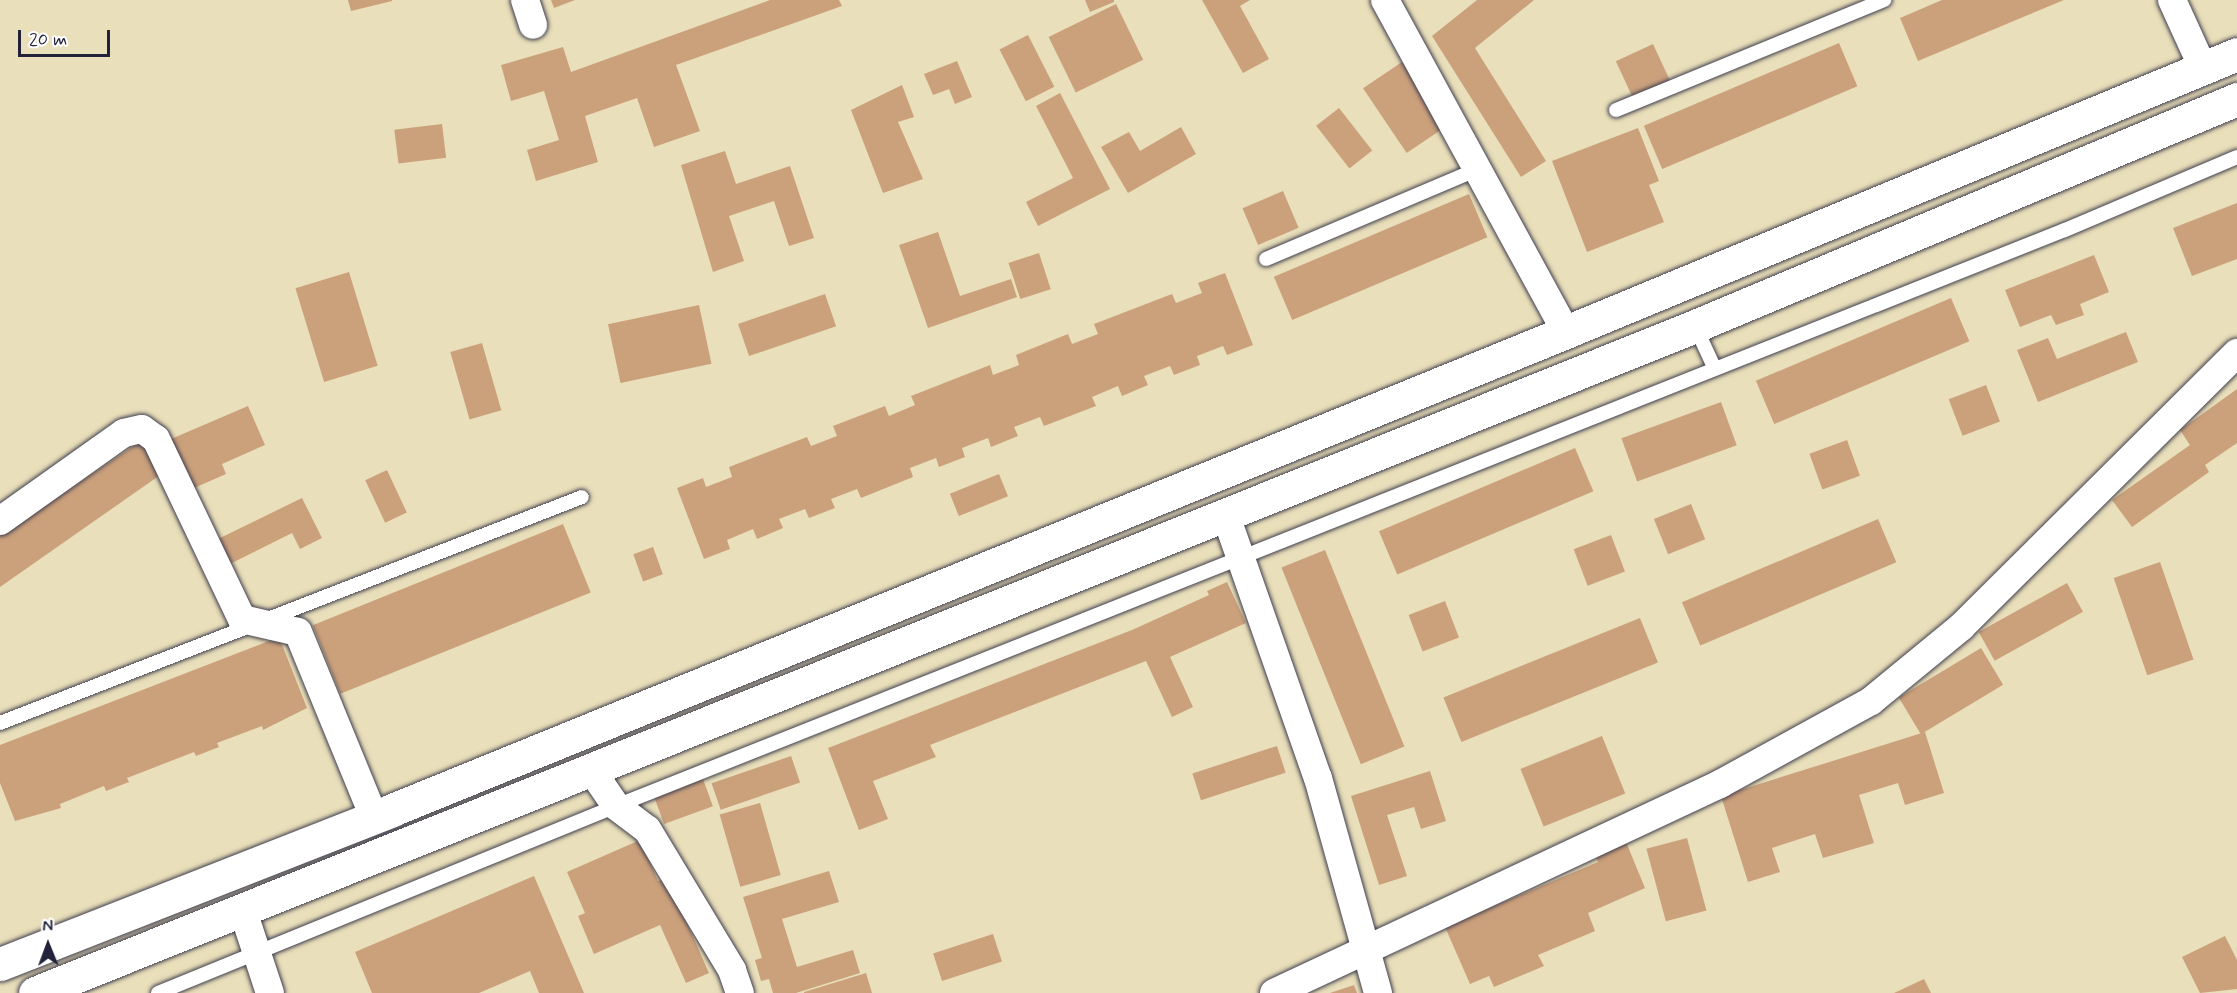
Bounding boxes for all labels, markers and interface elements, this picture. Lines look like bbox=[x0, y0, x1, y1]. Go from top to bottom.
scale bar bbox=[21, 18, 112, 56]
text: 20 m bbox=[29, 28, 67, 52]
north arrow bbox=[18, 915, 78, 975]
text: N bbox=[42, 916, 53, 937]

